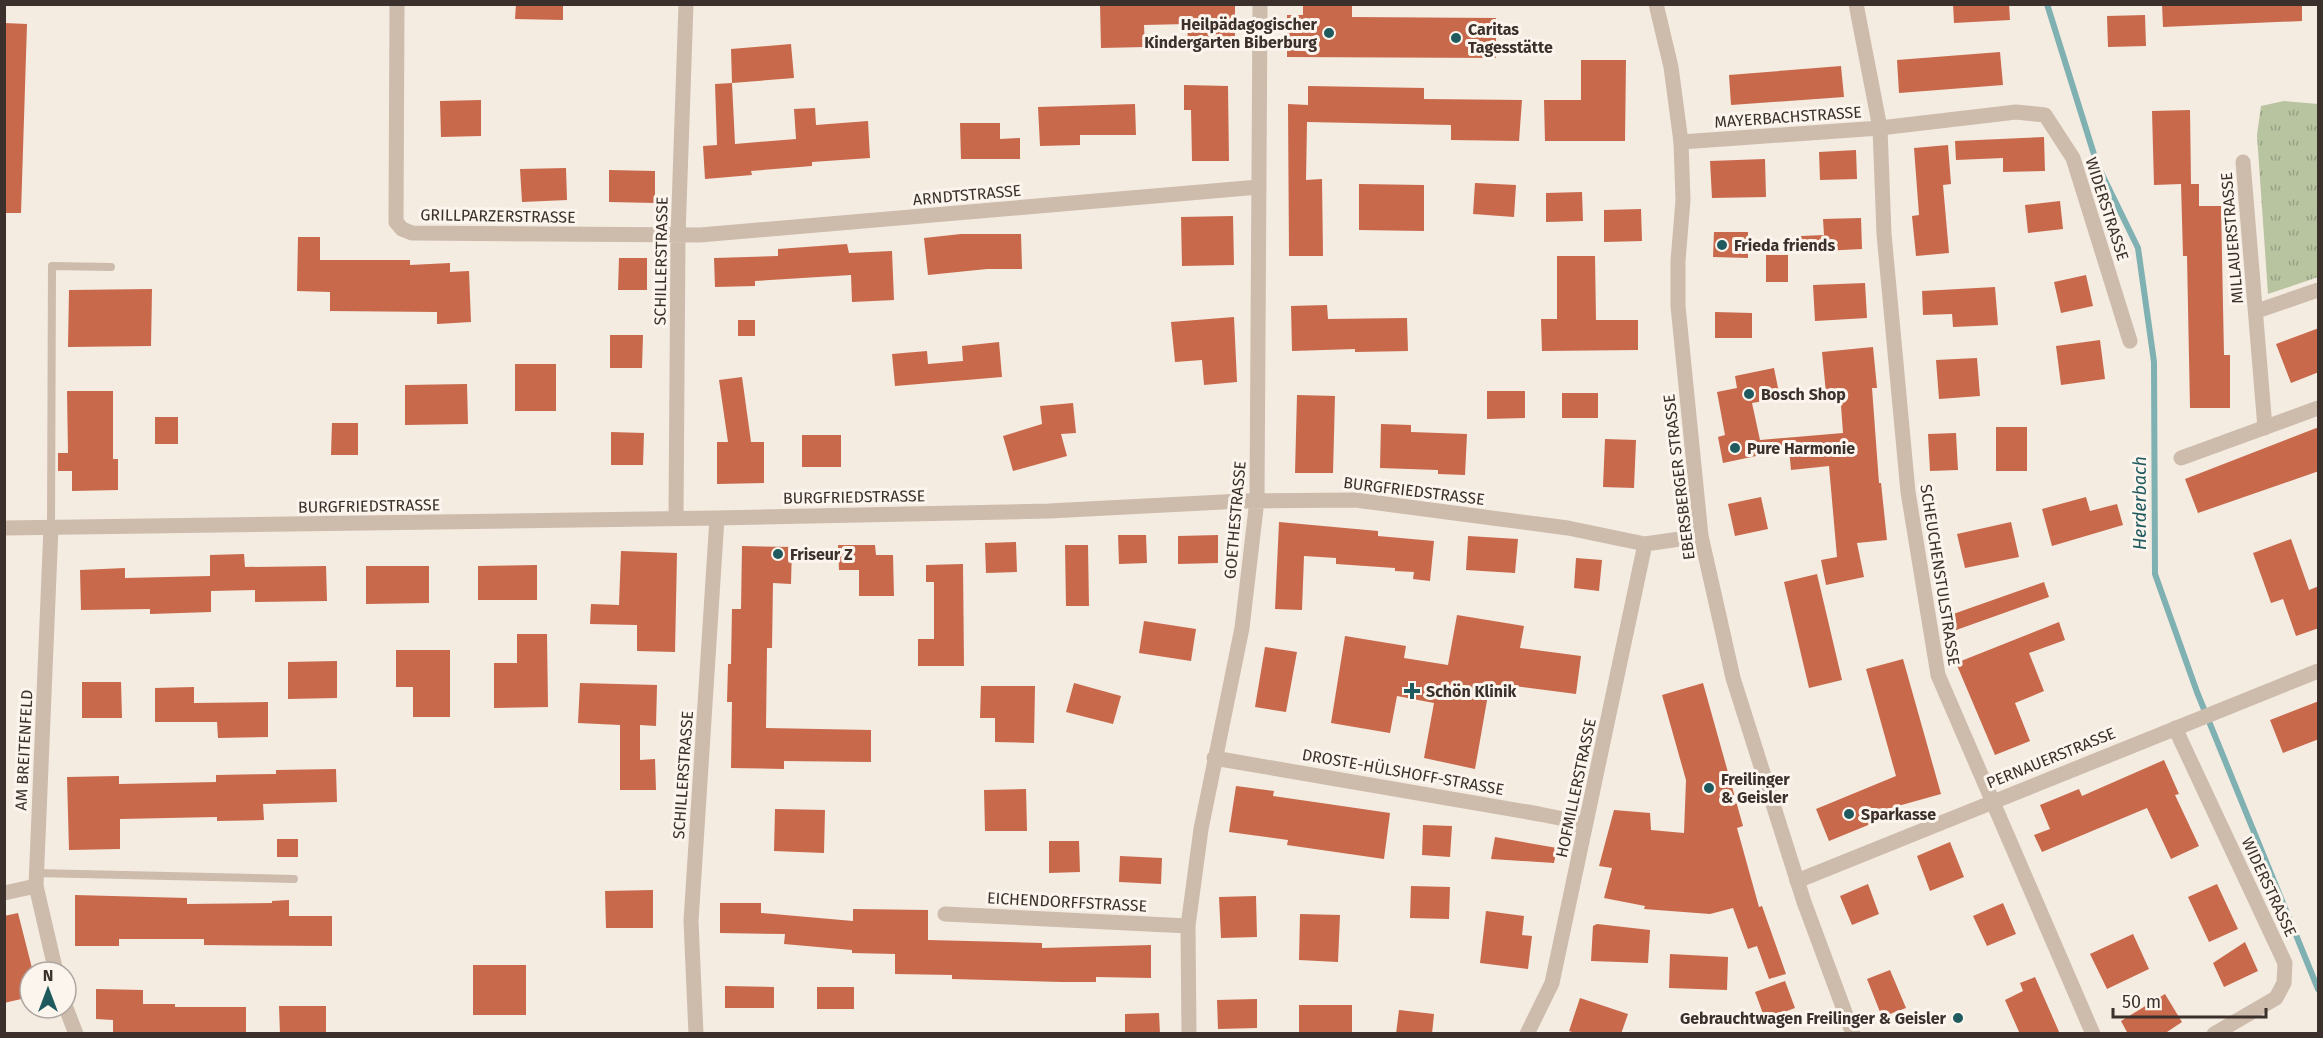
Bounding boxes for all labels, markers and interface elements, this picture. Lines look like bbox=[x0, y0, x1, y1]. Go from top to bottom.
place label: Heilpädagogischer Kindergarten Biberburg bbox=[1144, 15, 1318, 52]
place label: Caritas Tagesstätte bbox=[1468, 20, 1553, 57]
marker: Heilpädagogischer Kindergarten Biberburg bbox=[1322, 26, 1336, 40]
marker: Caritas Tagesstätte bbox=[1449, 31, 1463, 45]
street label: MAYERBACHSTRASSE bbox=[1714, 102, 1862, 132]
street label: WIDERSTRASSE bbox=[2081, 155, 2133, 263]
street label: MILLAUERSTRASSE bbox=[2217, 171, 2247, 305]
street label: ARNDTSTRASSE bbox=[912, 181, 1022, 209]
street label: SCHILLERSTRASSE bbox=[650, 197, 672, 325]
street label: GRILLPARZERSTRASSE bbox=[420, 205, 576, 227]
place label: Frieda friends bbox=[1734, 236, 1835, 255]
marker: Frieda friends bbox=[1715, 238, 1729, 252]
place label: Bosch Shop bbox=[1761, 385, 1846, 404]
marker: Bosch Shop bbox=[1742, 387, 1756, 401]
street label: EBERSBERGER STRASSE bbox=[1659, 393, 1699, 561]
place label: Pure Harmonie bbox=[1747, 439, 1855, 458]
marker: Pure Harmonie bbox=[1728, 441, 1742, 455]
water label: Herderbach bbox=[2129, 456, 2151, 550]
street label: GOETHESTRASSE bbox=[1220, 460, 1250, 580]
street label: BURGFRIEDSTRASSE bbox=[1342, 473, 1486, 509]
street label: SCHEUCHENSTULSTRASSE bbox=[1916, 483, 1964, 667]
street label: BURGFRIEDSTRASSE bbox=[783, 486, 925, 508]
street label: BURGFRIEDSTRASSE bbox=[298, 495, 440, 517]
place label: Friseur Z bbox=[790, 545, 853, 564]
marker: Friseur Z bbox=[771, 547, 785, 561]
marker: Schön Klinik bbox=[1403, 682, 1421, 700]
place label: Schön Klinik bbox=[1426, 682, 1517, 701]
street label: AM BREITENFELD bbox=[11, 689, 37, 811]
street label: SCHILLERSTRASSE bbox=[669, 710, 697, 840]
street label: HOFMILLERSTRASSE bbox=[1552, 717, 1600, 859]
street label: PERNAUERSTRASSE bbox=[1984, 723, 2118, 793]
street label: DROSTE-HÜLSHOFF-STRASSE bbox=[1301, 745, 1505, 799]
place label: Freilinger & Geisler bbox=[1721, 770, 1790, 807]
marker: Freilinger & Geisler bbox=[1702, 781, 1716, 795]
place label: Sparkasse bbox=[1861, 805, 1936, 824]
marker: Sparkasse bbox=[1842, 807, 1856, 821]
street label: WIDERSTRASSE bbox=[2238, 834, 2300, 940]
street label: EICHENDORFFSTRASSE bbox=[986, 888, 1148, 916]
north arrow bbox=[18, 960, 78, 1020]
text: N bbox=[43, 966, 53, 985]
scale bar bbox=[2113, 981, 2266, 1019]
text: 50 m bbox=[2122, 991, 2161, 1013]
place label: Gebrauchtwagen Freilinger & Geisler bbox=[1680, 1009, 1947, 1028]
marker: Gebrauchtwagen Freilinger & Geisler bbox=[1951, 1011, 1965, 1025]

